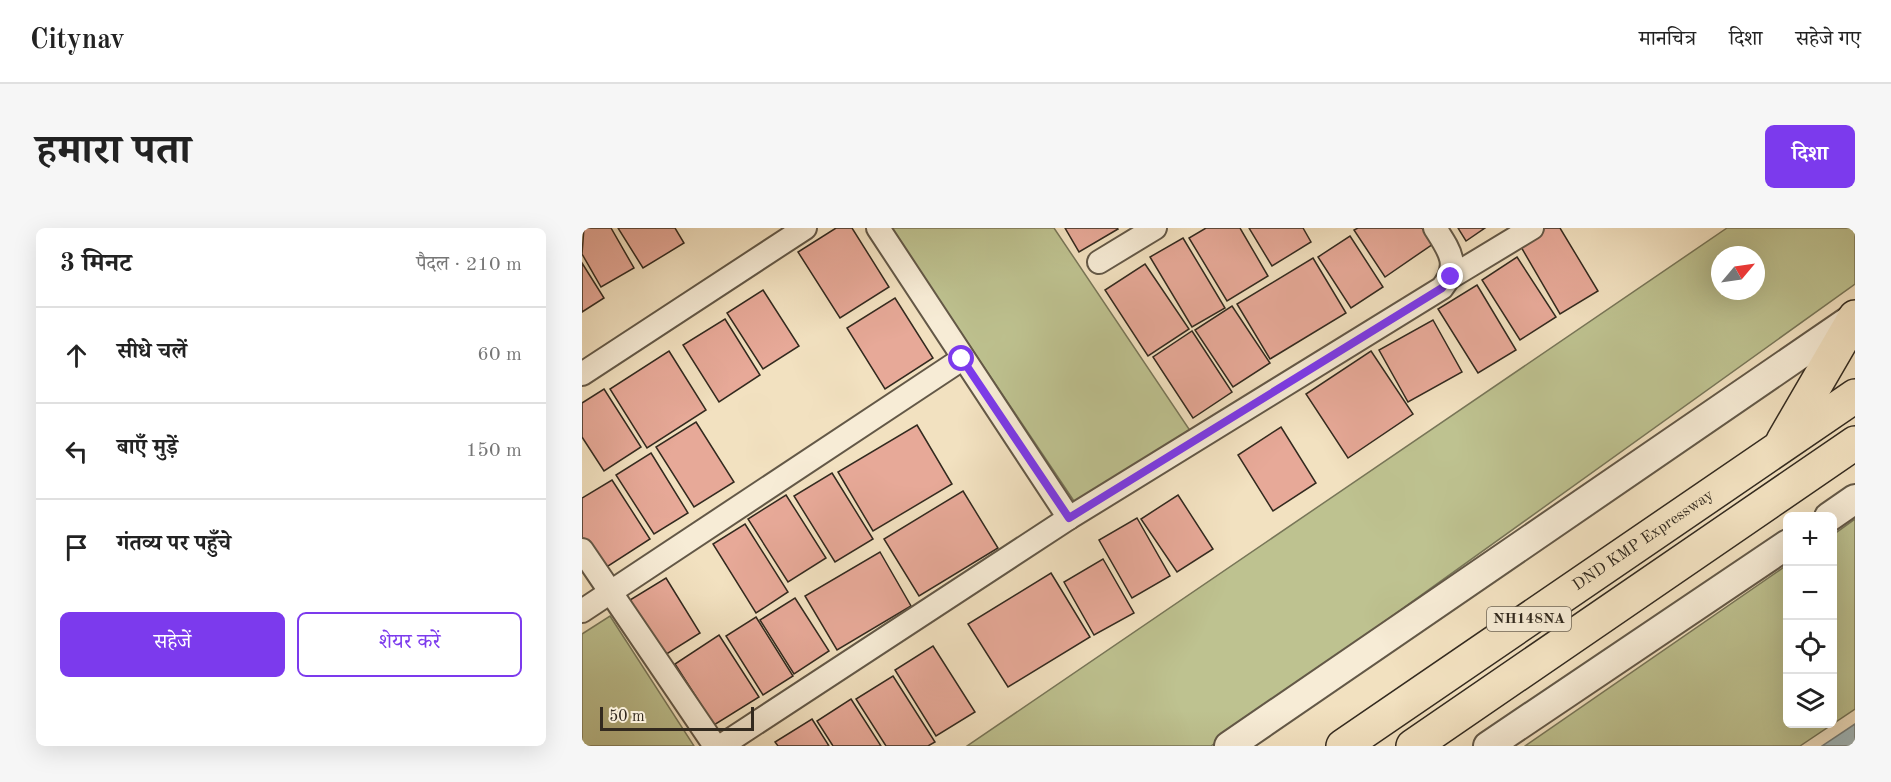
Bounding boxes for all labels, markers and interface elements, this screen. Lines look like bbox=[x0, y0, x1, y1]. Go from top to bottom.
text: Citynav bbox=[30, 27, 125, 55]
text: मानचित्र bbox=[1639, 29, 1696, 50]
text: दिशा bbox=[1729, 29, 1762, 50]
text: सहेजे गए bbox=[1795, 29, 1861, 50]
button: दिशा bbox=[1765, 125, 1855, 188]
text: हमारा पता bbox=[36, 131, 191, 173]
north arrow bbox=[1711, 246, 1765, 300]
text: 3 मिनट bbox=[60, 251, 132, 277]
text: पैदल · 210 m bbox=[416, 255, 522, 275]
route end bbox=[1437, 263, 1463, 289]
icon: ahead bbox=[60, 339, 93, 372]
text: सीधे चलें bbox=[117, 341, 187, 363]
text: 60 m bbox=[477, 345, 522, 365]
route start bbox=[948, 345, 974, 371]
icon: left bbox=[60, 435, 93, 468]
text: बाएँ मुड़ें bbox=[117, 437, 178, 459]
text: 150 m bbox=[466, 441, 522, 461]
street label: DND KMP Expressway bbox=[1570, 487, 1717, 594]
map controls bbox=[1783, 512, 1837, 728]
button: + bbox=[1783, 512, 1837, 566]
icon: arrive bbox=[60, 531, 93, 564]
text: गंतव्य पर पहुँचे bbox=[117, 533, 231, 555]
button: − bbox=[1783, 566, 1837, 620]
road number: NH148NA bbox=[1487, 607, 1571, 631]
button: सहेजें bbox=[60, 612, 285, 677]
button: शेयर करें bbox=[297, 612, 522, 677]
button: locate bbox=[1783, 620, 1837, 674]
button: layers bbox=[1783, 674, 1837, 728]
scale bar bbox=[600, 704, 754, 732]
text: 50 m bbox=[609, 709, 645, 725]

